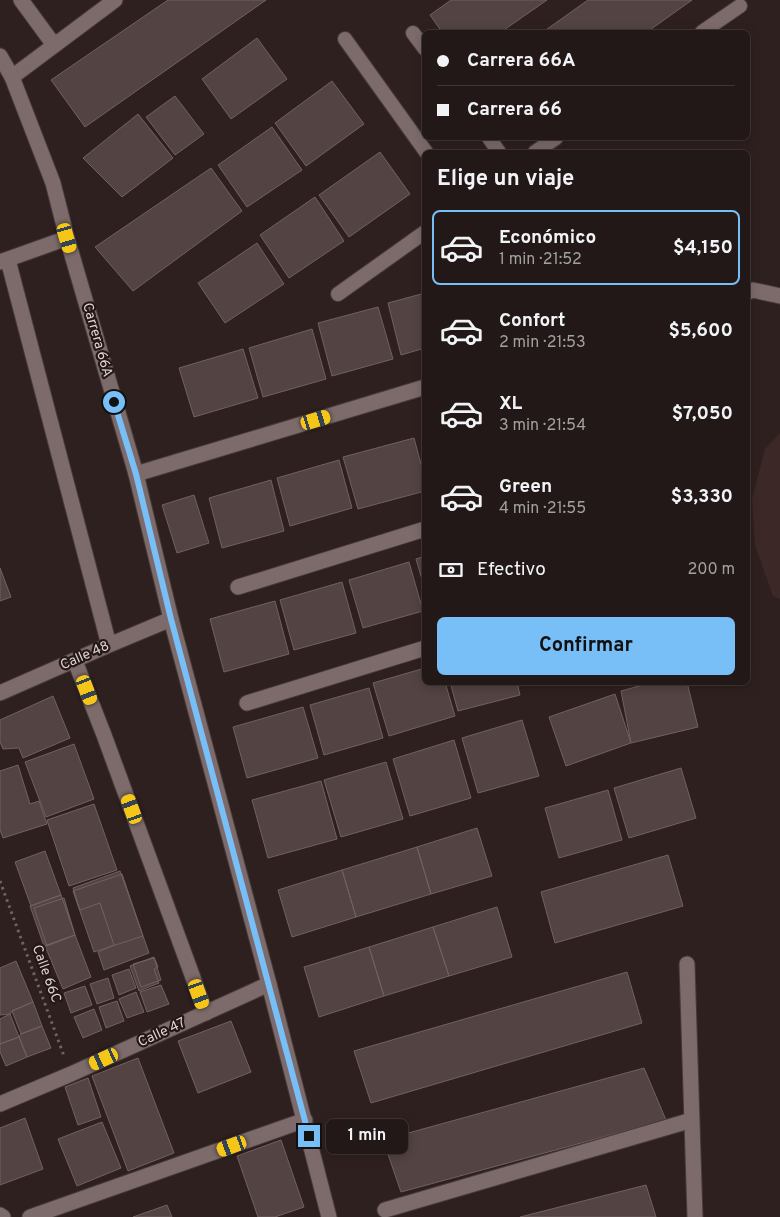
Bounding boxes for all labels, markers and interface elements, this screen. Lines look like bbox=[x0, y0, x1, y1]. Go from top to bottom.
text: Carrera 66A bbox=[467, 49, 576, 73]
text: Carrera 66 bbox=[467, 98, 562, 122]
text: Elige un viaje bbox=[437, 166, 574, 193]
car bbox=[55, 222, 78, 254]
icon: car bbox=[439, 225, 484, 270]
text: Económico bbox=[499, 226, 596, 250]
text: $4,150 bbox=[673, 236, 733, 260]
text: 1 min · 21:52 bbox=[499, 250, 582, 270]
street label: Carrera 66A bbox=[78, 301, 116, 379]
icon: car bbox=[439, 308, 484, 353]
text: Confort bbox=[499, 309, 565, 333]
text: $5,600 bbox=[668, 319, 733, 343]
text: 2 min · 21:53 bbox=[499, 333, 586, 353]
route start bbox=[103, 391, 125, 413]
icon: car bbox=[439, 391, 484, 436]
text: XL bbox=[499, 392, 522, 416]
text: $7,050 bbox=[672, 402, 733, 426]
car bbox=[299, 408, 332, 432]
text: 3 min · 21:54 bbox=[499, 416, 586, 436]
icon: car bbox=[439, 474, 484, 519]
text: Green bbox=[499, 475, 552, 499]
text: $3,330 bbox=[671, 485, 733, 509]
text: 4 min · 21:55 bbox=[499, 499, 586, 519]
icon: cash bbox=[437, 556, 465, 584]
text: Efectivo bbox=[477, 558, 546, 582]
text: 200 m bbox=[687, 560, 735, 580]
button: Confirmar bbox=[437, 617, 735, 675]
street label: Calle 48 bbox=[58, 638, 112, 674]
car bbox=[74, 673, 99, 707]
car bbox=[119, 792, 144, 826]
street label: Calle 66C bbox=[28, 943, 64, 1005]
car bbox=[186, 977, 211, 1011]
street label: Calle 47 bbox=[136, 1015, 188, 1051]
car bbox=[87, 1046, 120, 1072]
callout: 1 min bbox=[326, 1118, 409, 1154]
route end bbox=[298, 1125, 320, 1147]
text: 1 min bbox=[348, 1126, 386, 1146]
car bbox=[215, 1134, 248, 1158]

